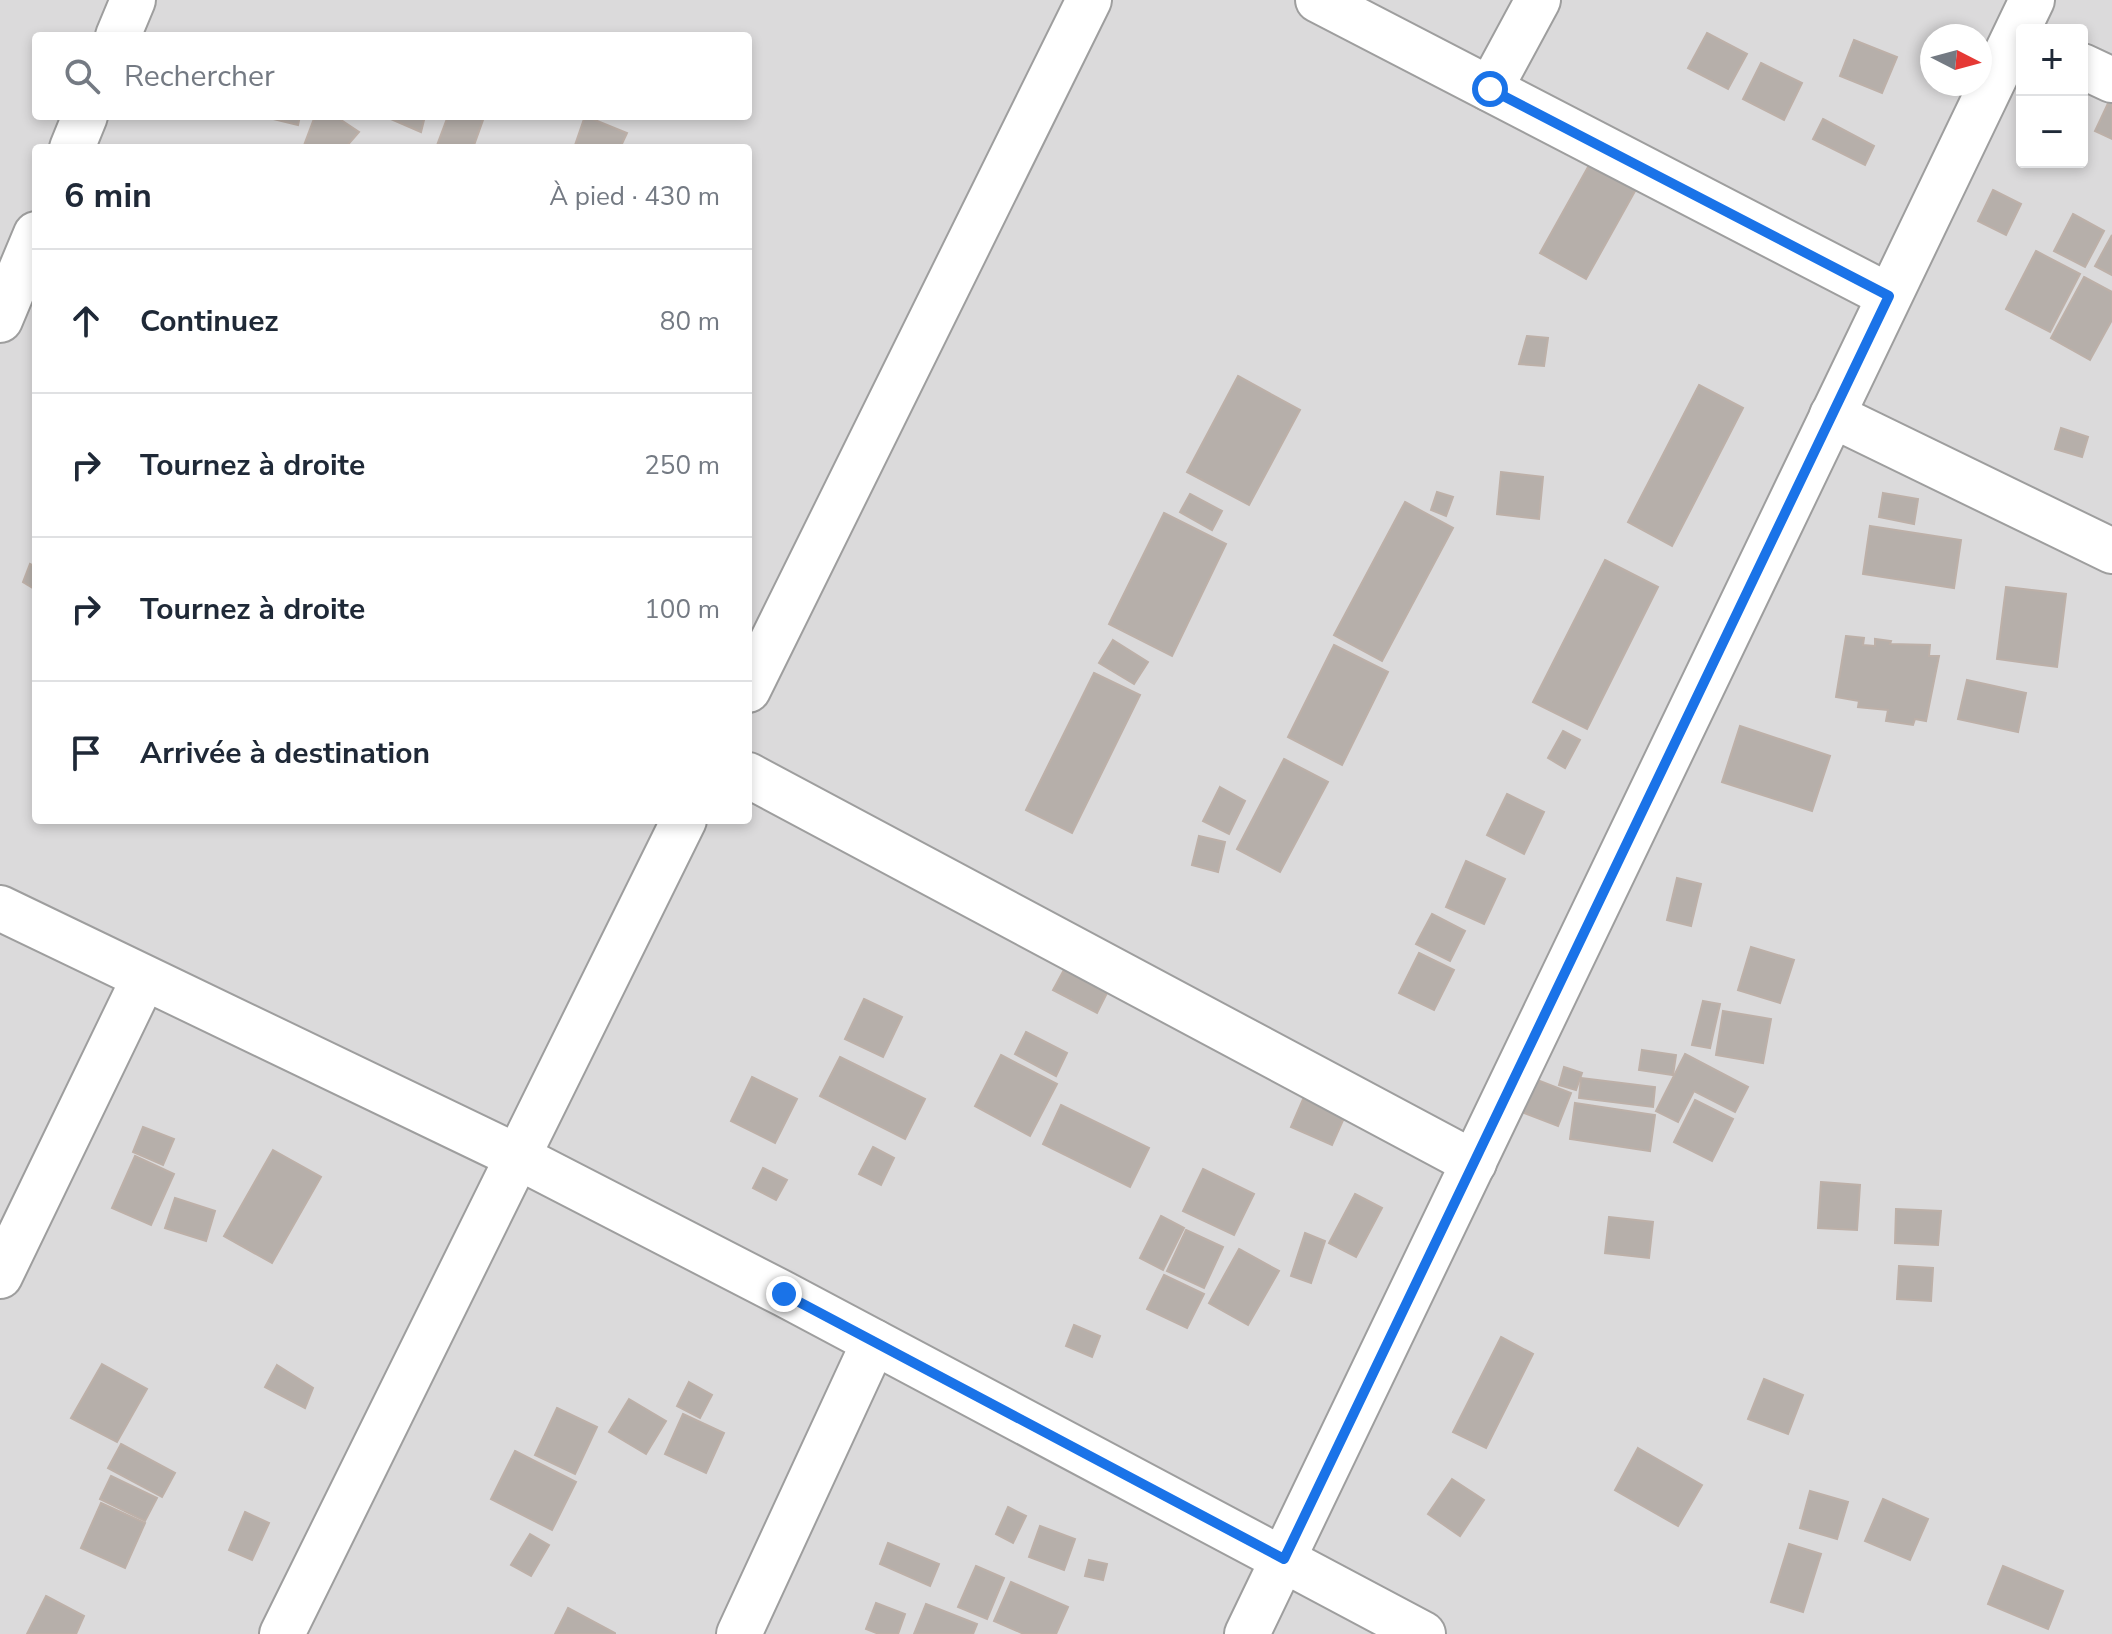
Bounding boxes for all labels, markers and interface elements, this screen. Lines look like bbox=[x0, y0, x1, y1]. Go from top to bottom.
north arrow bbox=[1920, 24, 1992, 96]
map controls bbox=[2016, 24, 2088, 168]
button: + bbox=[2016, 24, 2088, 96]
search box bbox=[32, 32, 752, 120]
icon: search bbox=[60, 54, 104, 98]
text: Rechercher bbox=[124, 56, 275, 97]
route start bbox=[1472, 71, 1508, 107]
button: − bbox=[2016, 96, 2088, 168]
text: 6 min bbox=[64, 173, 152, 219]
text: À pied · 430 m bbox=[549, 179, 720, 214]
icon: ahead bbox=[64, 299, 108, 343]
text: Continuez bbox=[140, 301, 279, 342]
text: 80 m bbox=[660, 304, 720, 339]
icon: right bbox=[64, 443, 108, 487]
text: Tournez à droite bbox=[140, 445, 365, 486]
text: 250 m bbox=[644, 448, 720, 483]
icon: right bbox=[64, 587, 108, 631]
text: Tournez à droite bbox=[140, 589, 365, 630]
text: 100 m bbox=[644, 592, 720, 627]
icon: arrive bbox=[64, 731, 108, 775]
text: Arrivée à destination bbox=[140, 733, 430, 774]
route end bbox=[766, 1276, 802, 1312]

